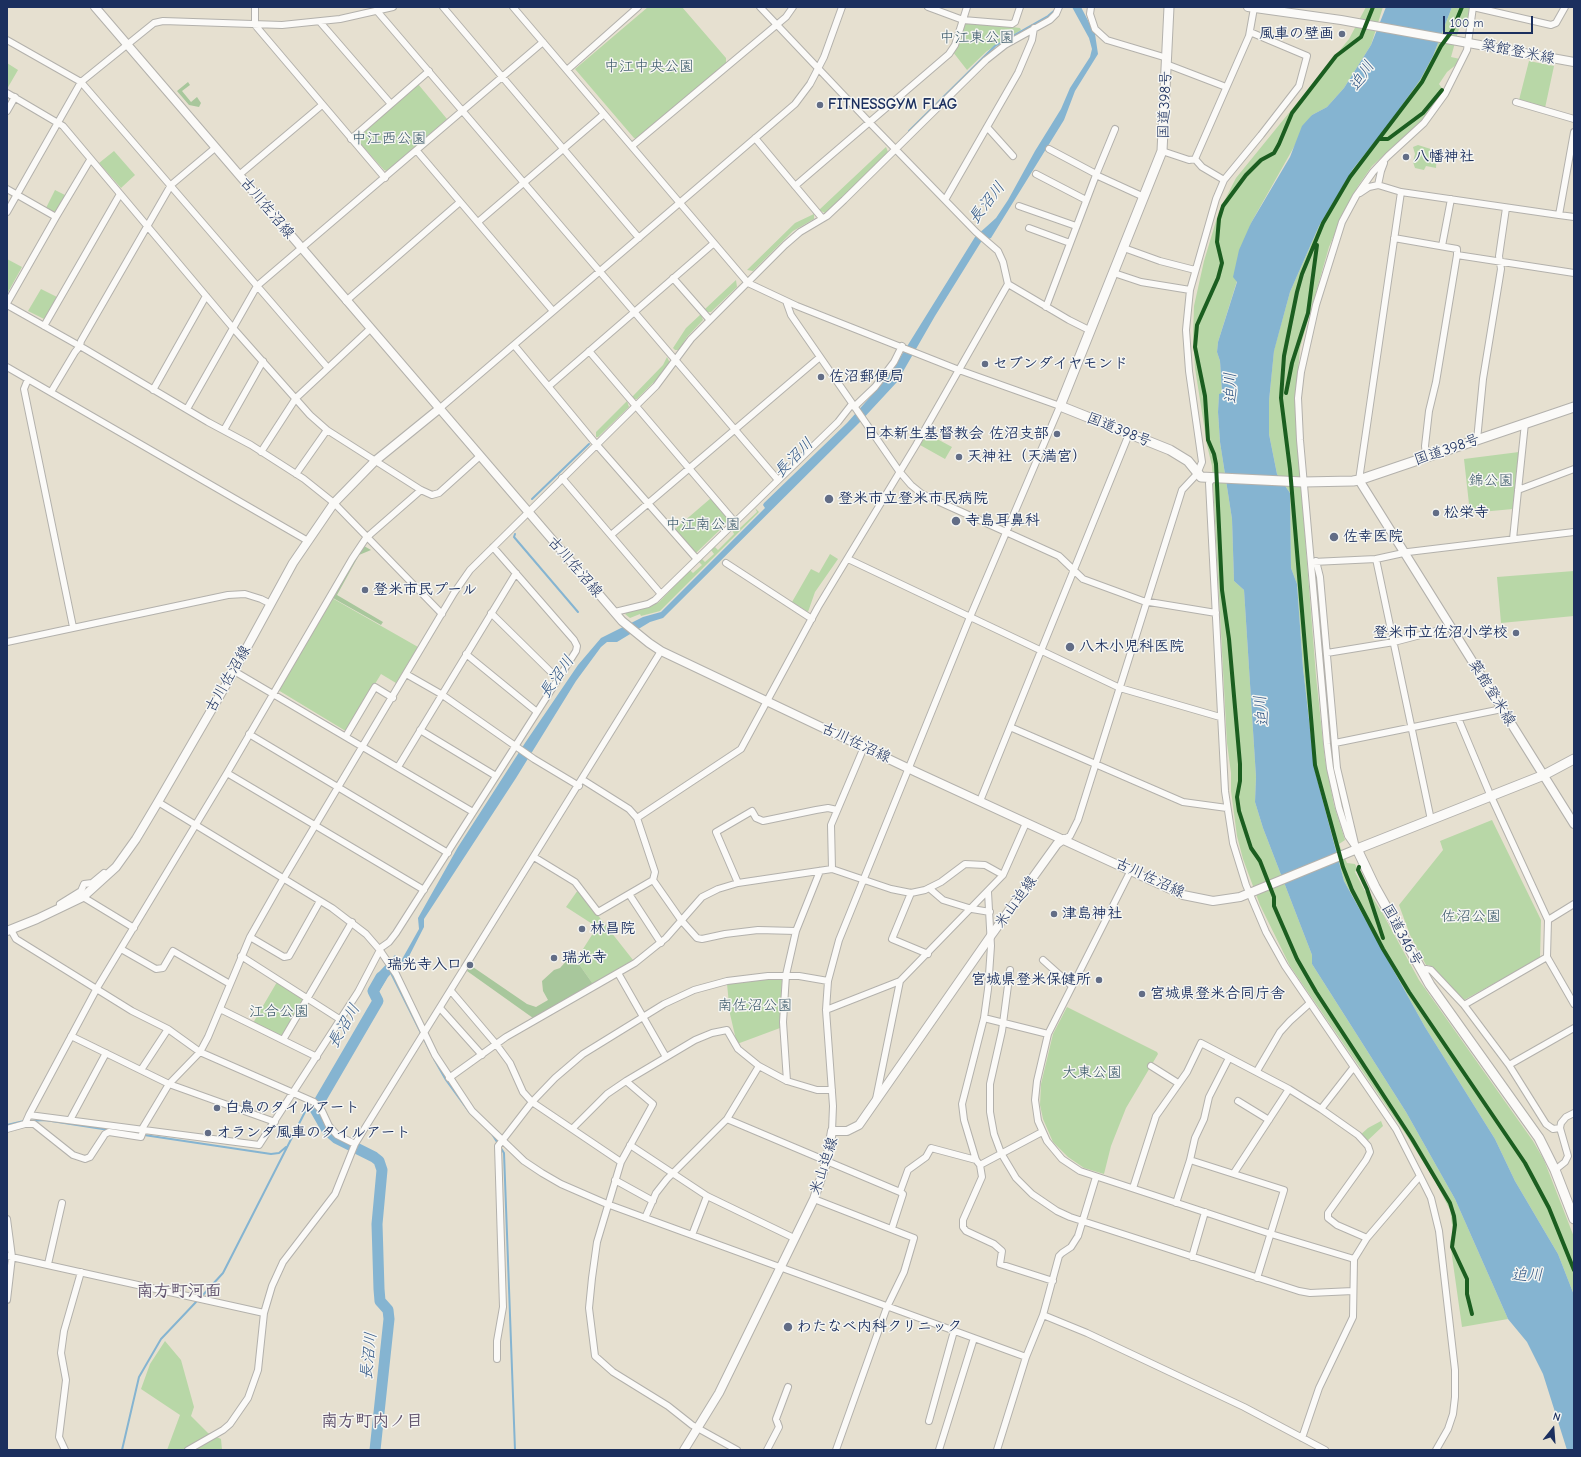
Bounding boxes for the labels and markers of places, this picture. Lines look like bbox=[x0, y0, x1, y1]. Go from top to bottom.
place label: 風車の壁画 bbox=[1259, 25, 1334, 43]
marker: 風車の壁画 bbox=[1337, 29, 1347, 39]
place label: FITNESSGYM FLAG bbox=[828, 96, 957, 114]
marker: FITNESSGYM FLAG bbox=[815, 100, 825, 110]
place label: 八幡神社 bbox=[1414, 148, 1474, 166]
marker: 八幡神社 bbox=[1401, 152, 1411, 162]
place label: セブンダイヤモンド bbox=[993, 355, 1128, 373]
marker: セブンダイヤモンド bbox=[980, 359, 990, 369]
place label: 佐沼郵便局 bbox=[829, 368, 904, 386]
marker: 佐沼郵便局 bbox=[816, 372, 826, 382]
place label: 日本新生基督教会 佐沼支部 bbox=[864, 425, 1049, 443]
marker: 日本新生基督教会 佐沼支部 bbox=[1052, 429, 1062, 439]
place label: 天神社（天満宮） bbox=[967, 448, 1087, 466]
marker: 天神社（天満宮） bbox=[954, 452, 964, 462]
place label: 登米市立登米市民病院 bbox=[838, 490, 988, 508]
marker: 登米市立登米市民病院 bbox=[823, 493, 835, 505]
place label: 松栄寺 bbox=[1444, 504, 1489, 522]
marker: 松栄寺 bbox=[1431, 508, 1441, 518]
place label: 寺島耳鼻科 bbox=[965, 512, 1040, 530]
marker: 寺島耳鼻科 bbox=[950, 515, 962, 527]
place label: 佐幸医院 bbox=[1343, 528, 1403, 546]
marker: 佐幸医院 bbox=[1328, 531, 1340, 543]
place label: 登米市民プール bbox=[373, 581, 477, 599]
marker: 登米市民プール bbox=[360, 585, 370, 595]
place label: 登米市立佐沼小学校 bbox=[1373, 624, 1508, 642]
marker: 登米市立佐沼小学校 bbox=[1511, 628, 1521, 638]
place label: 八木小児科医院 bbox=[1079, 638, 1184, 656]
marker: 八木小児科医院 bbox=[1064, 641, 1076, 653]
place label: 津島神社 bbox=[1062, 905, 1122, 923]
marker: 津島神社 bbox=[1049, 909, 1059, 919]
place label: 林昌院 bbox=[590, 920, 635, 938]
marker: 林昌院 bbox=[577, 924, 587, 934]
place label: 瑞光寺 bbox=[562, 949, 607, 967]
marker: 瑞光寺 bbox=[549, 953, 559, 963]
place label: 瑞光寺入口 bbox=[387, 956, 462, 974]
marker: 瑞光寺入口 bbox=[465, 960, 475, 970]
place label: 宮城県登米保健所 bbox=[971, 971, 1091, 989]
marker: 宮城県登米保健所 bbox=[1094, 975, 1104, 985]
place label: 宮城県登米合同庁舎 bbox=[1150, 985, 1285, 1003]
marker: 宮城県登米合同庁舎 bbox=[1137, 989, 1147, 999]
place label: 白鳥のタイルアート bbox=[225, 1099, 359, 1117]
marker: 白鳥のタイルアート bbox=[212, 1103, 222, 1113]
place label: オランダ風車のタイルアート bbox=[216, 1124, 410, 1142]
marker: オランダ風車のタイルアート bbox=[203, 1128, 213, 1138]
place label: わたなべ内科クリニック bbox=[797, 1318, 962, 1336]
marker: わたなべ内科クリニック bbox=[782, 1321, 794, 1333]

